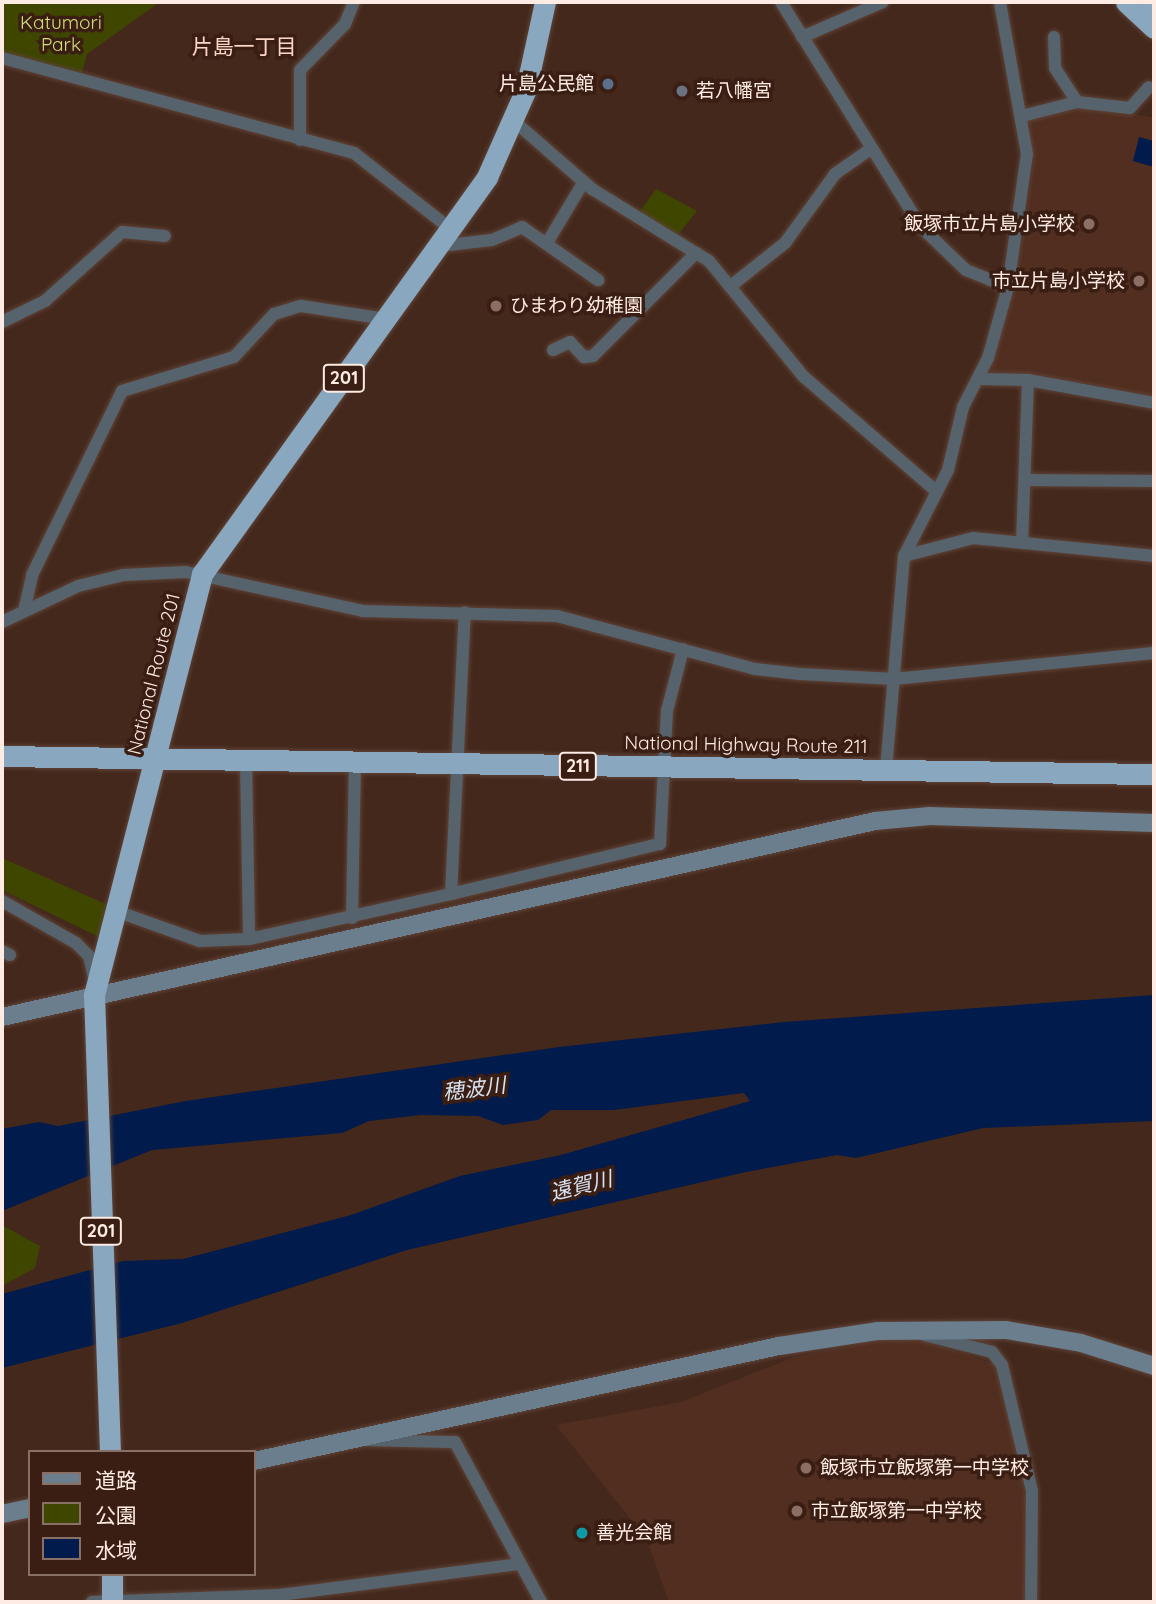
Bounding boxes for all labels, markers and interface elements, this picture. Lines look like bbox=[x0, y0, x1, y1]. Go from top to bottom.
park label: Katumori Park bbox=[20, 12, 102, 56]
district label: 片島一丁目 bbox=[192, 33, 296, 59]
place label: 片島公民館 bbox=[499, 73, 594, 95]
marker: 片島公民館 bbox=[600, 76, 616, 92]
place label: 若八幡宮 bbox=[696, 80, 772, 102]
marker: 若八幡宮 bbox=[674, 83, 690, 99]
place label: 飯塚市立片島小学校 bbox=[904, 213, 1075, 235]
marker: 飯塚市立片島小学校 bbox=[1081, 216, 1097, 232]
place label: 市立片島小学校 bbox=[992, 270, 1125, 292]
marker: 市立片島小学校 bbox=[1131, 273, 1147, 289]
place label: ひまわり幼稚園 bbox=[510, 295, 643, 317]
marker: ひまわり幼稚園 bbox=[488, 298, 504, 314]
road number: 201 bbox=[321, 364, 367, 392]
street label: National Route 201 bbox=[123, 591, 185, 757]
street label: National Highway Route 211 bbox=[624, 731, 868, 759]
road number: 211 bbox=[559, 752, 597, 780]
water label: 穂波川 bbox=[441, 1072, 507, 1104]
water label: 遠賀川 bbox=[547, 1165, 615, 1205]
road number: 201 bbox=[78, 1216, 124, 1246]
legend bbox=[28, 1450, 256, 1576]
place label: 飯塚市立飯塚第一中学校 bbox=[820, 1457, 1029, 1479]
marker: 飯塚市立飯塚第一中学校 bbox=[798, 1460, 814, 1476]
text: 道路 bbox=[95, 1467, 137, 1493]
place label: 市立飯塚第一中学校 bbox=[811, 1500, 982, 1522]
text: 公園 bbox=[95, 1502, 137, 1528]
marker: 市立飯塚第一中学校 bbox=[789, 1503, 805, 1519]
place label: 善光会館 bbox=[596, 1522, 672, 1544]
marker: 善光会館 bbox=[574, 1525, 590, 1541]
text: 水域 bbox=[95, 1537, 137, 1563]

